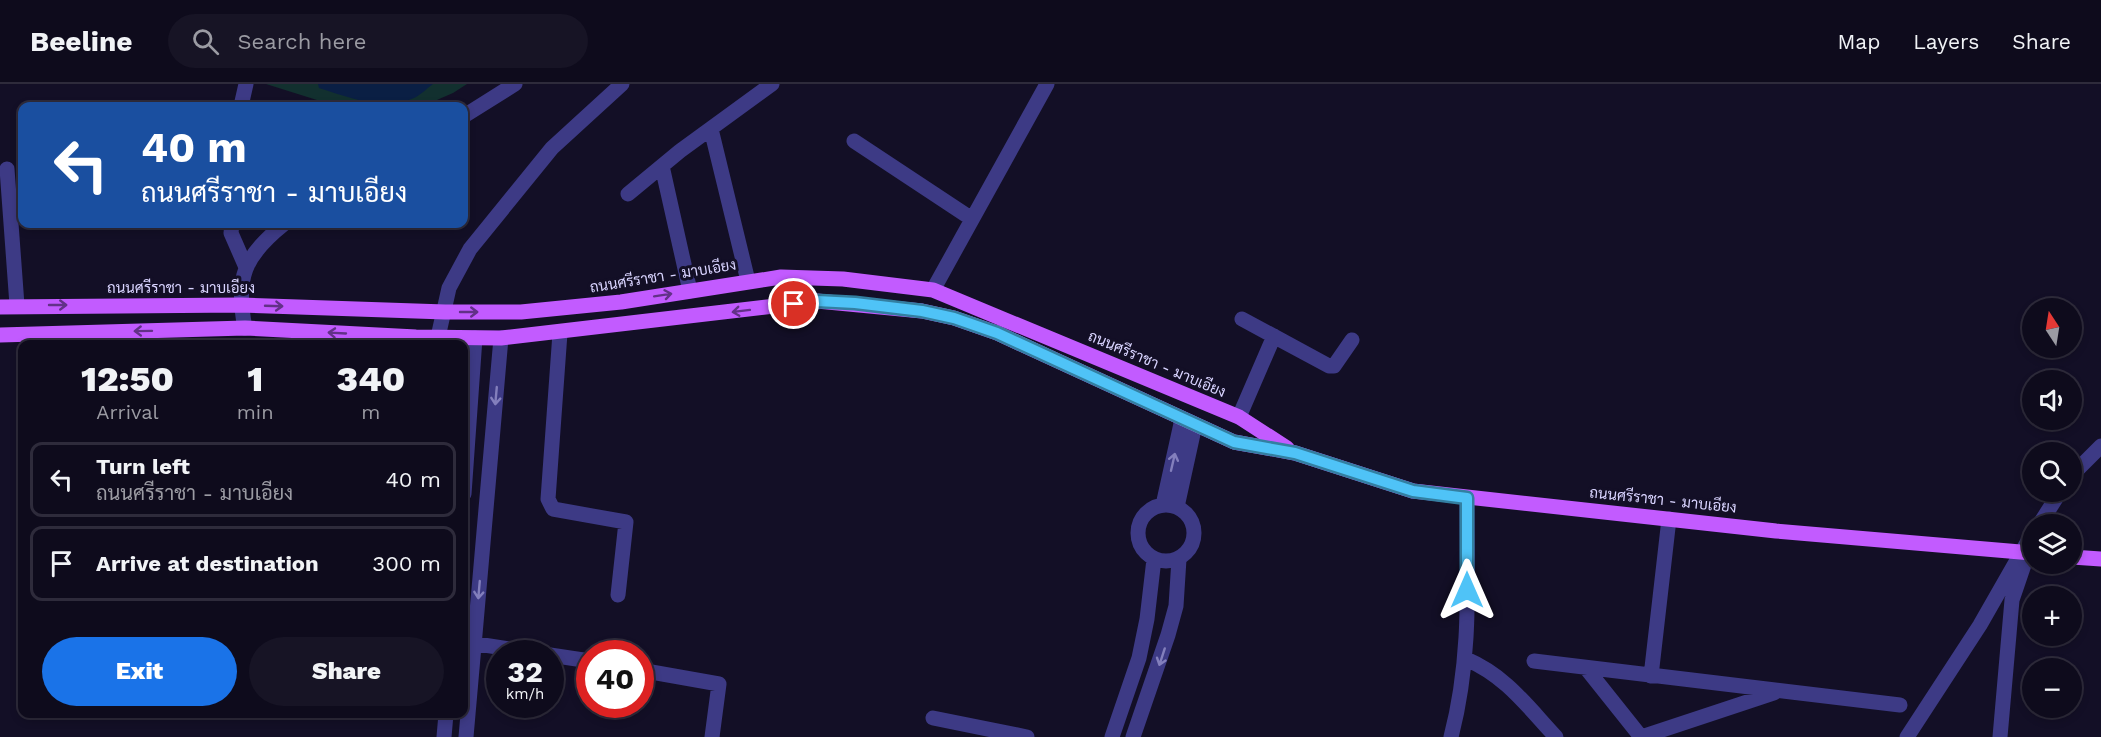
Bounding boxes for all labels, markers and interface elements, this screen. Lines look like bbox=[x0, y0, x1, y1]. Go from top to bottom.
search box bbox=[168, 14, 588, 68]
text: Beeline bbox=[30, 25, 132, 58]
icon: search bbox=[189, 25, 222, 58]
text: Search here bbox=[237, 29, 366, 54]
text: Map bbox=[1837, 29, 1880, 54]
text: Layers bbox=[1913, 29, 1979, 54]
text: Share bbox=[2012, 29, 2071, 54]
text: 40 m bbox=[141, 123, 247, 172]
icon: left bbox=[42, 126, 120, 204]
text: ถนนศรีราชา - มาบเอียง bbox=[141, 177, 407, 209]
street label: ถนนศรีราชา - มาบเอียง bbox=[588, 255, 737, 296]
street label: ถนนศรีราชา - มาบเอียง bbox=[107, 278, 255, 297]
pin bbox=[768, 278, 819, 329]
icon: arrive bbox=[777, 287, 810, 320]
one-way arrow bbox=[653, 289, 673, 300]
north arrow bbox=[2022, 298, 2082, 358]
map controls bbox=[2022, 298, 2082, 718]
one-way arrow bbox=[48, 299, 68, 311]
one-way arrow bbox=[264, 301, 284, 312]
one-way arrow bbox=[731, 305, 751, 316]
one-way arrow bbox=[459, 306, 479, 318]
one-way arrow bbox=[133, 325, 153, 336]
street label: ถนนศรีราชา - มาบเอียง bbox=[1085, 326, 1229, 401]
one-way arrow bbox=[328, 328, 348, 339]
text: 12:50 bbox=[81, 358, 174, 400]
text: 1 bbox=[247, 358, 263, 400]
text: 340 bbox=[336, 358, 405, 400]
button: sound bbox=[2022, 370, 2082, 430]
one-way arrow bbox=[490, 386, 501, 406]
text: Arrival bbox=[96, 400, 159, 424]
text: min bbox=[237, 400, 274, 424]
text: m bbox=[361, 400, 380, 424]
button: search bbox=[2022, 442, 2082, 502]
one-way arrow bbox=[1167, 453, 1179, 472]
text: Turn left bbox=[96, 454, 190, 479]
icon: left bbox=[45, 463, 78, 496]
text: 40 m bbox=[385, 467, 441, 492]
text: ถนนศรีราชา - มาบเอียง bbox=[96, 481, 293, 505]
street label: ถนนศรีราชา - มาบเอียง bbox=[1589, 482, 1738, 517]
button: layers bbox=[2022, 514, 2082, 574]
icon: arrive bbox=[45, 547, 78, 580]
text: Arrive at destination bbox=[96, 551, 319, 576]
text: 300 m bbox=[372, 551, 441, 576]
position arrow bbox=[1435, 558, 1499, 622]
one-way arrow bbox=[473, 580, 484, 600]
button: + bbox=[2022, 586, 2082, 646]
button: Exit bbox=[42, 637, 237, 706]
button: Share bbox=[249, 637, 444, 706]
speed limit sign: 40 bbox=[576, 640, 654, 718]
one-way arrow bbox=[1155, 647, 1166, 666]
text: 32 bbox=[507, 654, 543, 689]
button: − bbox=[2022, 658, 2082, 718]
text: km/h bbox=[506, 685, 544, 703]

